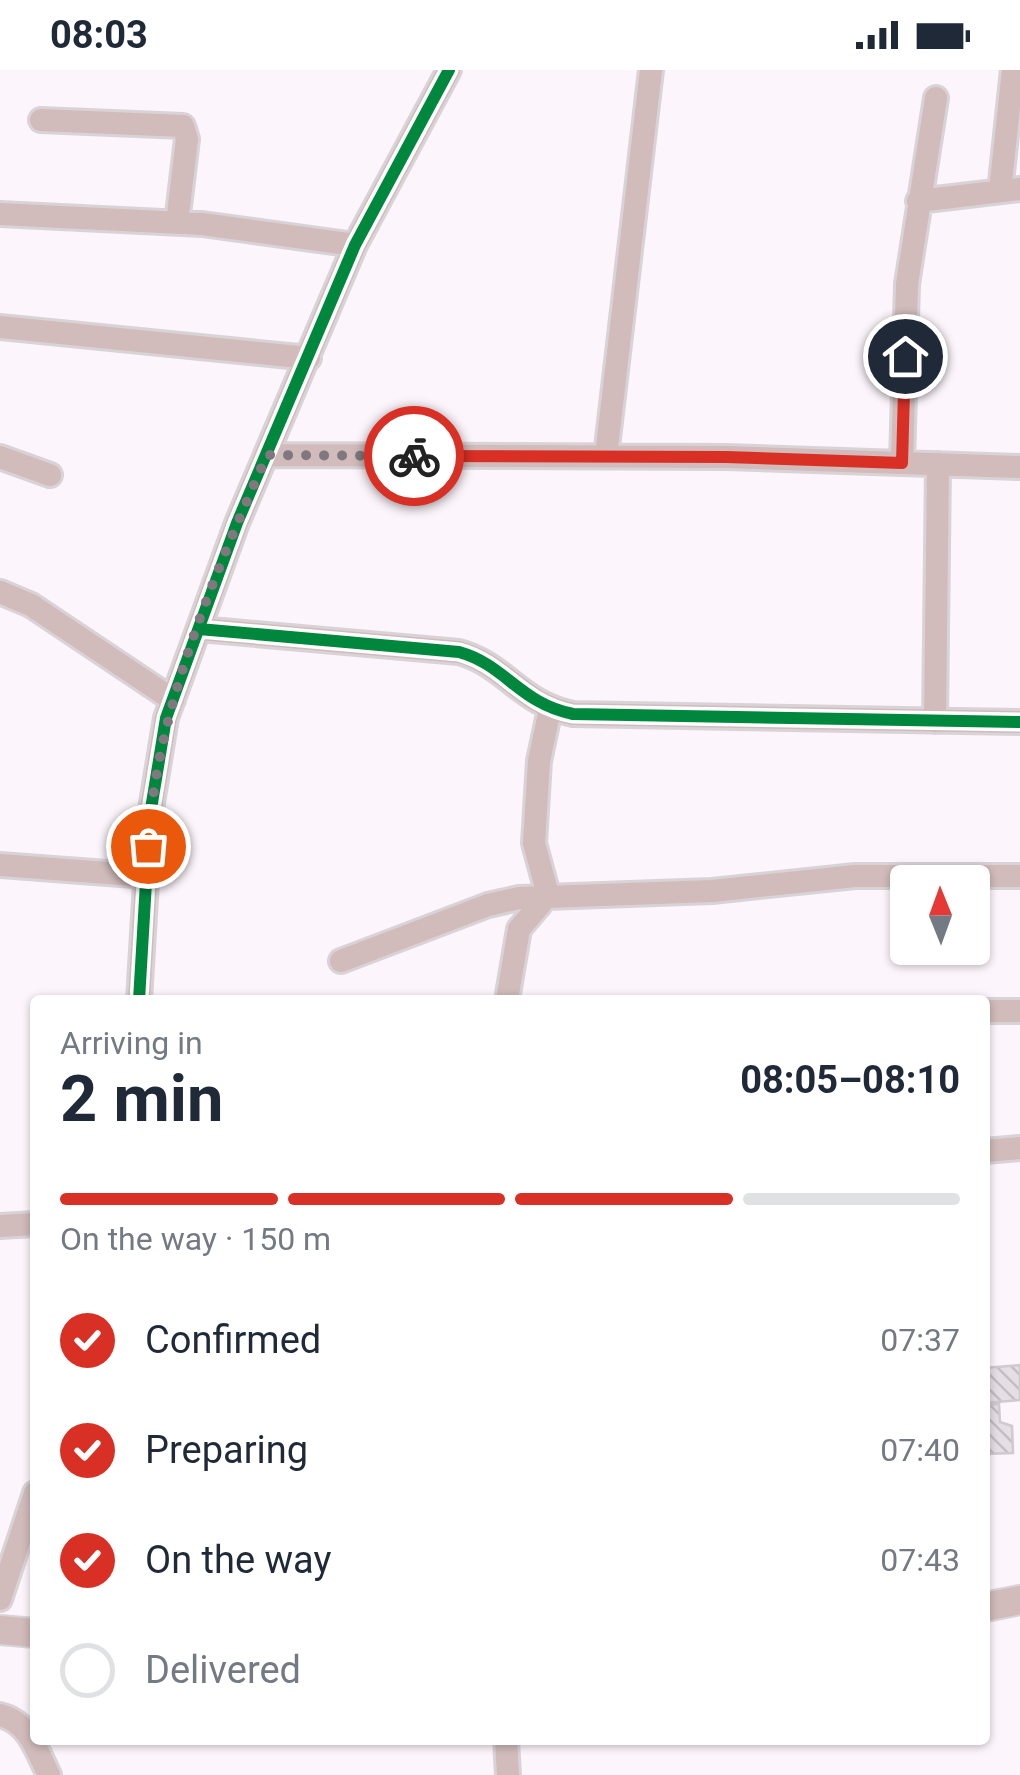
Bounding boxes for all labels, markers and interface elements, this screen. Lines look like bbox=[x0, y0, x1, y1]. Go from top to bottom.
text: 08:03 bbox=[50, 13, 148, 57]
pin bbox=[863, 314, 948, 399]
icon: home bbox=[878, 329, 933, 384]
courier bbox=[364, 406, 464, 506]
icon: bike bbox=[387, 429, 442, 484]
pin bbox=[106, 804, 191, 889]
icon: bag bbox=[121, 819, 176, 874]
north arrow bbox=[890, 865, 990, 965]
map controls bbox=[890, 865, 990, 965]
text: Arriving in bbox=[60, 1024, 203, 1062]
text: 08:05–08:10 bbox=[740, 1058, 960, 1102]
text: 2 min bbox=[60, 1061, 223, 1137]
text: On the way · 150 m bbox=[60, 1220, 331, 1258]
icon: check bbox=[60, 1313, 115, 1368]
text: Confirmed bbox=[145, 1318, 321, 1362]
text: 07:37 bbox=[880, 1321, 960, 1359]
icon: check bbox=[60, 1423, 115, 1478]
text: Preparing bbox=[145, 1428, 308, 1472]
text: 07:40 bbox=[880, 1431, 960, 1469]
icon: check bbox=[60, 1533, 115, 1588]
text: On the way bbox=[145, 1538, 331, 1582]
text: 07:43 bbox=[880, 1541, 960, 1579]
text: Delivered bbox=[145, 1648, 301, 1692]

